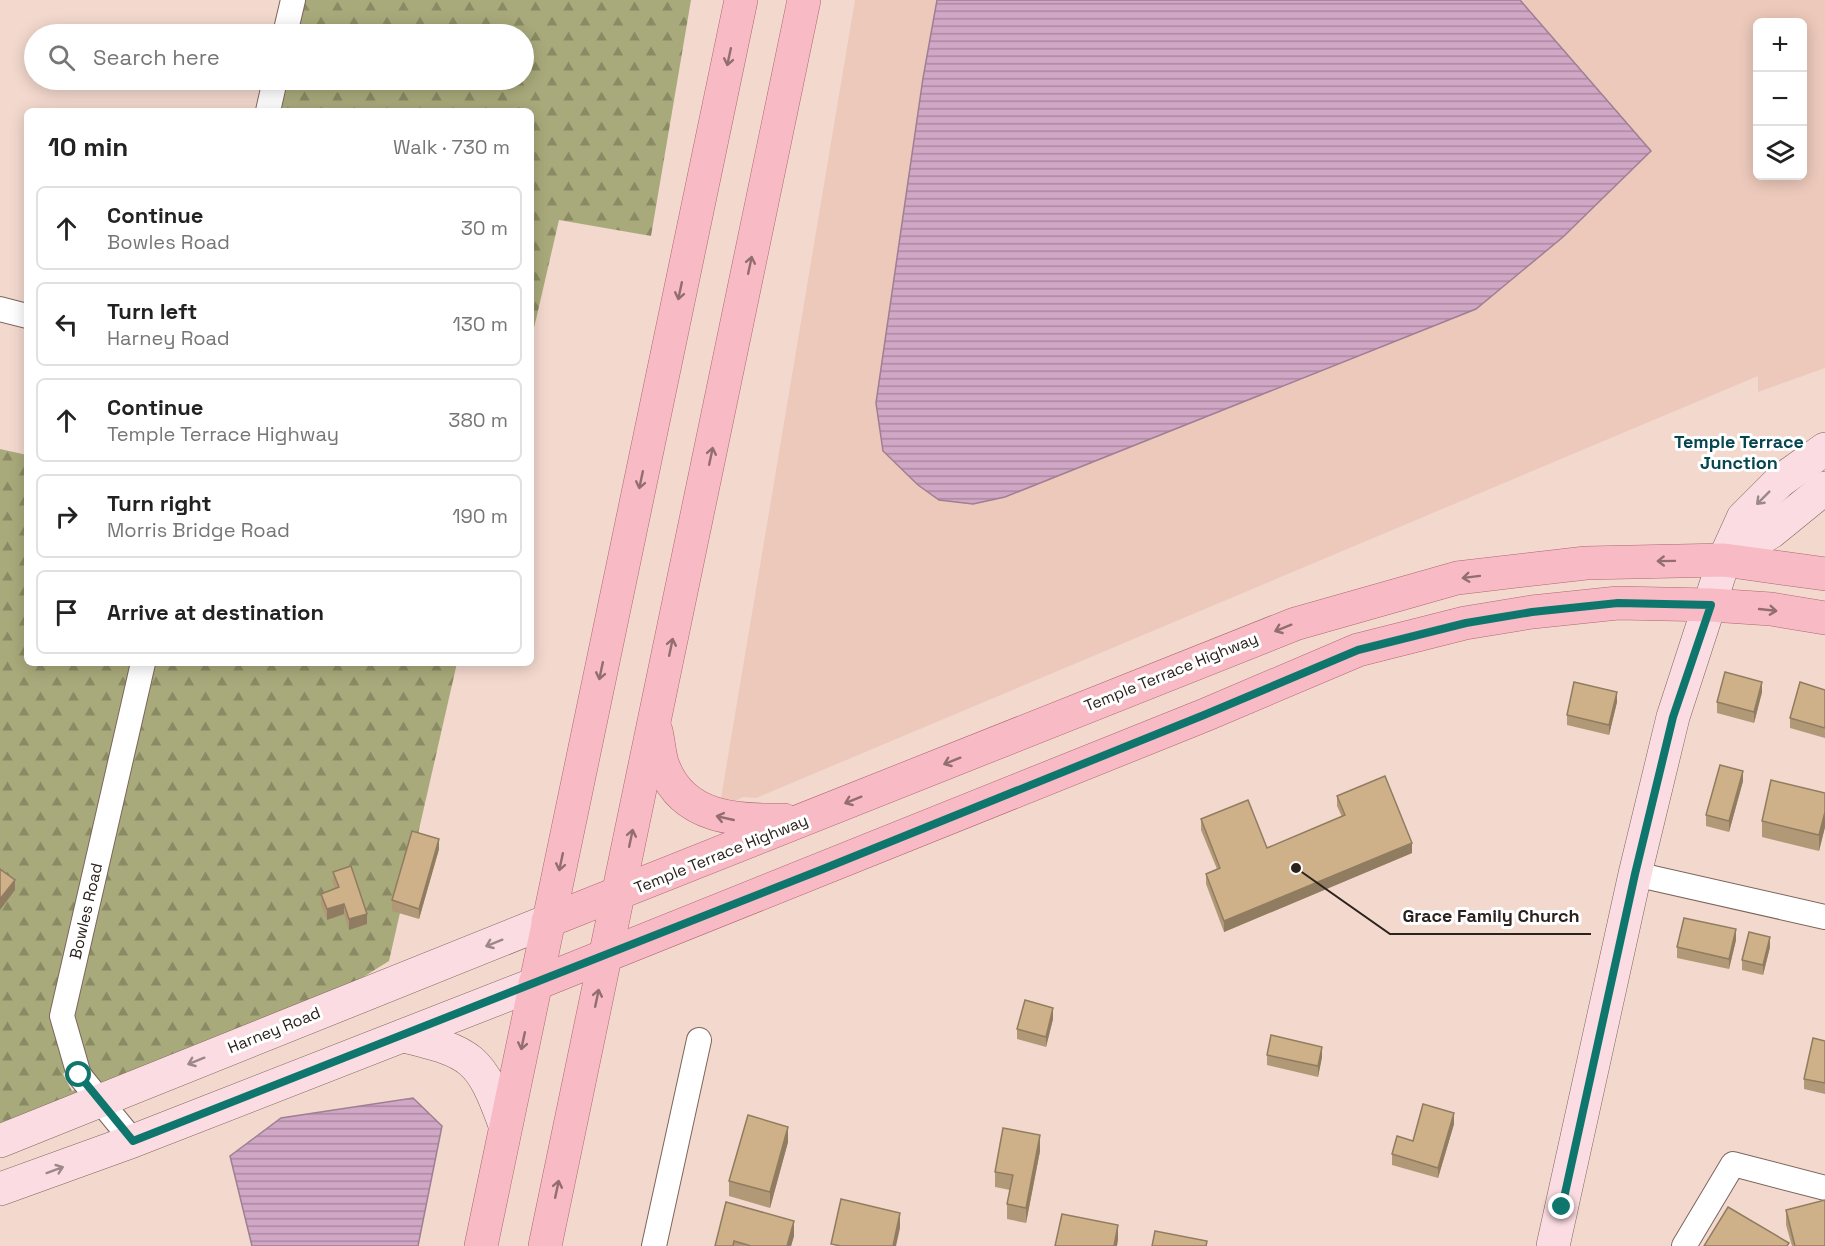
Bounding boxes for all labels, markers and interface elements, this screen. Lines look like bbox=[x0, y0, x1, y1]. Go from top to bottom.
map controls bbox=[1753, 18, 1807, 180]
button: + bbox=[1753, 18, 1807, 72]
search box bbox=[24, 24, 534, 90]
icon: search bbox=[45, 41, 78, 74]
text: Search here bbox=[93, 43, 220, 71]
one-way arrow bbox=[723, 47, 734, 67]
button: − bbox=[1753, 72, 1807, 126]
button: layers bbox=[1753, 126, 1807, 180]
text: 10 min bbox=[48, 130, 128, 164]
text: Walk · 730 m bbox=[393, 134, 510, 160]
text: Continue bbox=[107, 201, 203, 229]
icon: ahead bbox=[50, 212, 83, 245]
text: 30 m bbox=[461, 215, 508, 241]
text: Bowles Road bbox=[107, 229, 230, 255]
one-way arrow bbox=[745, 256, 757, 275]
one-way arrow bbox=[674, 281, 685, 300]
text: Turn left bbox=[107, 297, 197, 325]
icon: left bbox=[50, 308, 83, 341]
text: 130 m bbox=[452, 311, 508, 337]
text: Harney Road bbox=[107, 325, 230, 351]
text: Continue bbox=[107, 393, 203, 421]
icon: ahead bbox=[50, 404, 83, 437]
text: 380 m bbox=[448, 407, 508, 433]
text: Temple Terrace Highway bbox=[107, 421, 339, 447]
district label: Temple Terrace Junction bbox=[1674, 430, 1804, 474]
one-way arrow bbox=[706, 447, 717, 466]
one-way arrow bbox=[634, 470, 646, 489]
text: Turn right bbox=[107, 489, 212, 517]
one-way arrow bbox=[1756, 491, 1770, 506]
icon: right bbox=[50, 500, 83, 533]
text: 190 m bbox=[452, 503, 508, 529]
text: Morris Bridge Road bbox=[107, 517, 290, 543]
one-way arrow bbox=[1656, 556, 1676, 567]
one-way arrow bbox=[1462, 571, 1482, 582]
icon: arrive bbox=[50, 596, 83, 629]
text: Arrive at destination bbox=[107, 598, 324, 626]
one-way arrow bbox=[1758, 604, 1778, 615]
one-way arrow bbox=[1275, 623, 1293, 634]
street label: Temple Terrace Highway bbox=[1081, 628, 1261, 716]
one-way arrow bbox=[666, 638, 677, 657]
one-way arrow bbox=[595, 660, 606, 680]
one-way arrow bbox=[943, 756, 962, 767]
one-way arrow bbox=[845, 796, 863, 807]
street label: Temple Terrace Highway bbox=[631, 810, 811, 898]
one-way arrow bbox=[716, 811, 735, 823]
one-way arrow bbox=[625, 829, 637, 848]
one-way arrow bbox=[555, 851, 566, 871]
street label: Bowles Road bbox=[65, 861, 107, 961]
callout: Grace Family Church bbox=[1390, 898, 1591, 934]
text: Grace Family Church bbox=[1402, 904, 1580, 927]
one-way arrow bbox=[485, 938, 504, 949]
one-way arrow bbox=[592, 988, 603, 1008]
street label: Harney Road bbox=[225, 1002, 323, 1058]
one-way arrow bbox=[517, 1031, 528, 1050]
one-way arrow bbox=[187, 1057, 205, 1068]
route start bbox=[65, 1061, 91, 1087]
one-way arrow bbox=[45, 1163, 64, 1174]
one-way arrow bbox=[552, 1179, 563, 1199]
route end bbox=[1548, 1193, 1574, 1219]

